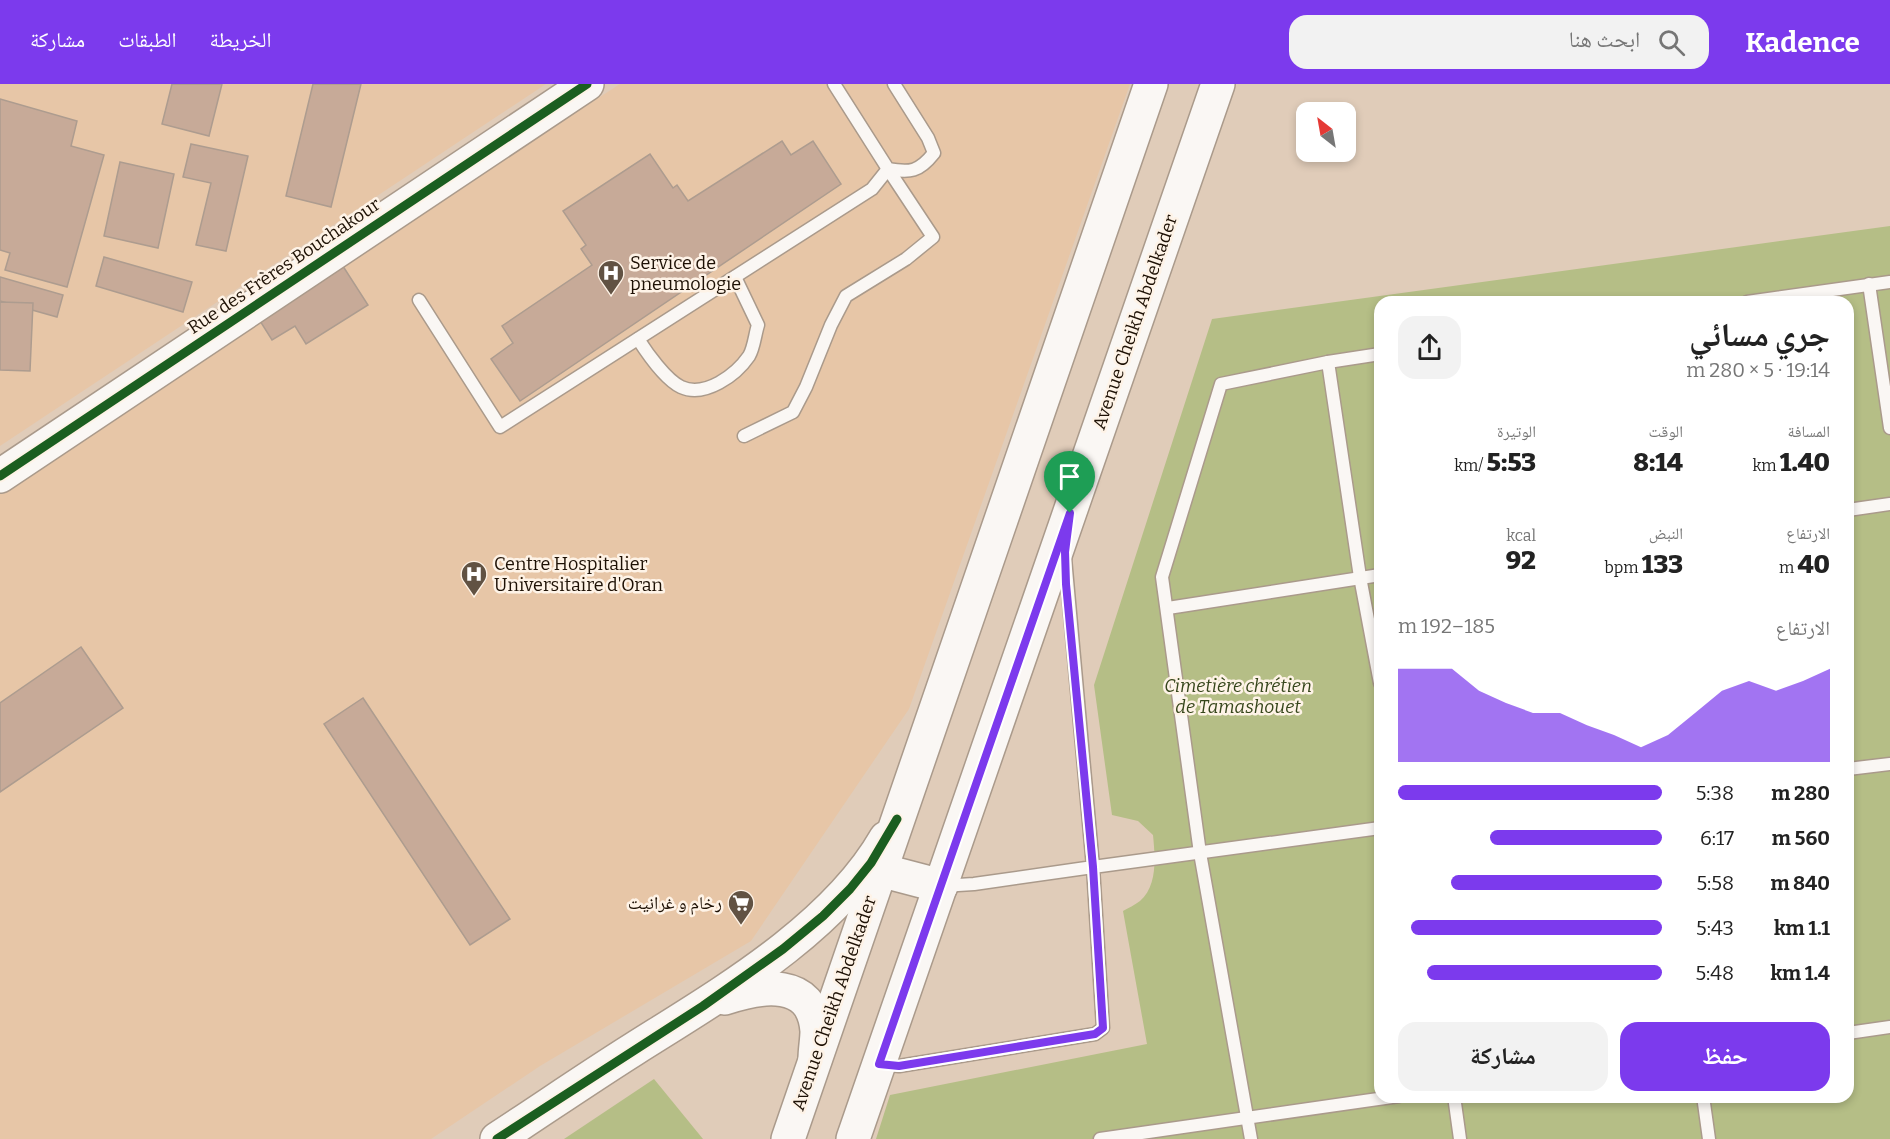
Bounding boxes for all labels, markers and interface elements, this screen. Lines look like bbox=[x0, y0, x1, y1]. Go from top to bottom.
search box bbox=[1289, 15, 1709, 69]
text: ابحث هنا bbox=[1569, 26, 1640, 53]
icon: search bbox=[1655, 26, 1688, 59]
text: Kadence bbox=[1745, 26, 1860, 59]
text: مشاركة bbox=[30, 27, 85, 53]
text: الطبقات bbox=[118, 27, 177, 53]
text: الخريطة bbox=[210, 27, 271, 53]
north arrow bbox=[1296, 102, 1356, 162]
map controls bbox=[1296, 102, 1356, 162]
street label: Rue des Frères Bouchakour bbox=[184, 193, 385, 339]
street label: Avenue Cheikh Abdelkader bbox=[1088, 212, 1182, 432]
place label: Service de pneumologie bbox=[630, 252, 741, 295]
hospital icon: Service de pneumologie bbox=[596, 258, 626, 296]
text: جري مسائي bbox=[1689, 315, 1830, 355]
button: share bbox=[1398, 316, 1461, 379]
text: 19:14 · 5 × 280 m bbox=[1686, 358, 1830, 382]
text: الوتيرة bbox=[1497, 422, 1536, 441]
text: الوقت bbox=[1649, 422, 1683, 441]
text: المسافة bbox=[1788, 422, 1830, 441]
text: 5:53 bbox=[1487, 447, 1536, 478]
text: 8:14 bbox=[1633, 447, 1683, 478]
text: 1.40 bbox=[1780, 447, 1830, 478]
pin bbox=[1044, 451, 1095, 513]
text: /km bbox=[1454, 456, 1487, 475]
text: km bbox=[1752, 456, 1780, 475]
icon: arrive bbox=[1053, 460, 1086, 493]
text: النبض bbox=[1649, 524, 1683, 543]
text: الارتفاع bbox=[1786, 524, 1830, 543]
text: kcal bbox=[1506, 526, 1536, 545]
text: 92 bbox=[1506, 545, 1536, 576]
text: 133 bbox=[1642, 549, 1683, 580]
text: 40 bbox=[1797, 549, 1830, 580]
place label: Centre Hospitalier Universitaire d'Oran bbox=[494, 553, 663, 596]
text: bpm bbox=[1604, 558, 1642, 577]
text: m bbox=[1779, 558, 1797, 577]
hospital icon: Centre Hospitalier Universitaire d'Oran bbox=[459, 559, 489, 597]
text: 185–192 m bbox=[1398, 614, 1495, 638]
text: الارتفاع bbox=[1775, 616, 1830, 640]
park label: Cimetière chrétien de Tamashouet bbox=[1164, 675, 1312, 718]
text: 5:38 bbox=[1696, 781, 1734, 805]
text: 280 m bbox=[1771, 781, 1830, 805]
text: 6:17 bbox=[1700, 826, 1734, 850]
text: 560 m bbox=[1772, 826, 1830, 850]
text: 5:58 bbox=[1696, 871, 1734, 895]
text: 840 m bbox=[1770, 871, 1830, 895]
supermarket icon: رخام و غرانيت bbox=[726, 888, 756, 926]
place label: رخام و غرانيت bbox=[628, 892, 722, 915]
street label: Avenue Cheikh Abdelkader bbox=[787, 893, 881, 1113]
text: 5:43 bbox=[1696, 916, 1734, 940]
text: 1.1 km bbox=[1774, 916, 1830, 940]
text: 5:48 bbox=[1695, 961, 1734, 985]
text: 1.4 km bbox=[1770, 961, 1830, 985]
button: مشاركة bbox=[1398, 1022, 1608, 1091]
button: حفظ bbox=[1620, 1022, 1830, 1091]

